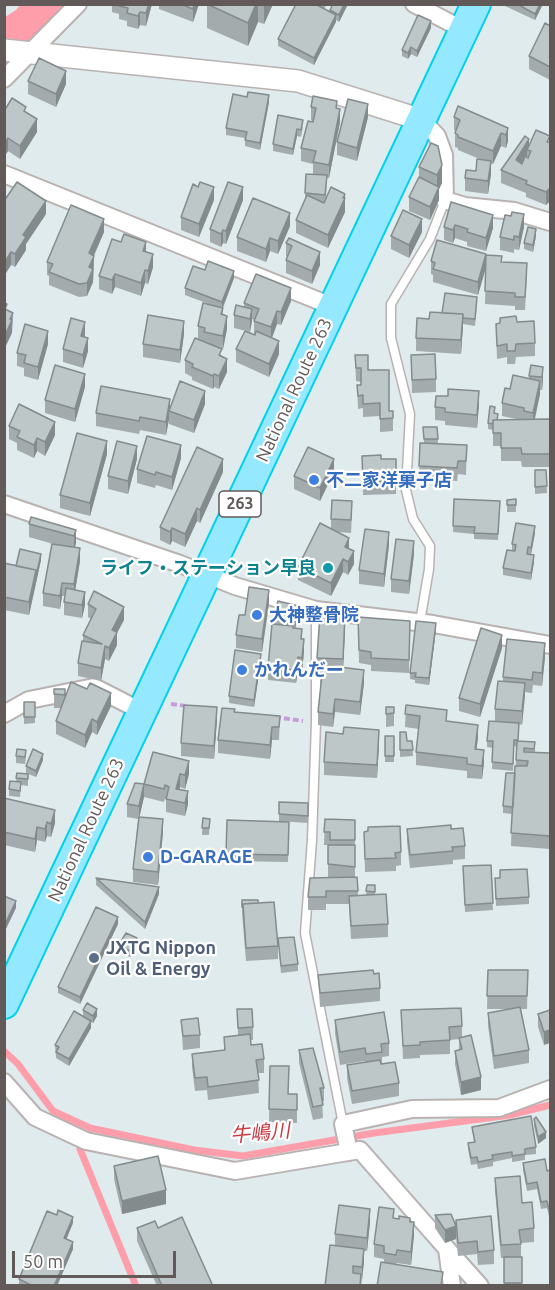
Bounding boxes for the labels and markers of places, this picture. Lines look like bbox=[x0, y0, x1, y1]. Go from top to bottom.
place label: 不二家洋菓子店 bbox=[326, 469, 452, 491]
marker: 不二家洋菓子店 bbox=[307, 473, 321, 487]
place label: ライフ・ステーション早良 bbox=[100, 557, 316, 579]
marker: ライフ・ステーション早良 bbox=[321, 561, 335, 575]
place label: 大神整骨院 bbox=[269, 604, 359, 626]
marker: 大神整骨院 bbox=[250, 608, 264, 622]
place label: かれんだー bbox=[254, 659, 344, 681]
marker: かれんだー bbox=[235, 663, 249, 677]
place label: D-GARAGE bbox=[160, 846, 252, 868]
marker: D-GARAGE bbox=[141, 850, 155, 864]
place label: JXTG Nippon Oil & Energy bbox=[106, 937, 216, 980]
marker: JXTG Nippon Oil & Energy bbox=[87, 951, 101, 965]

